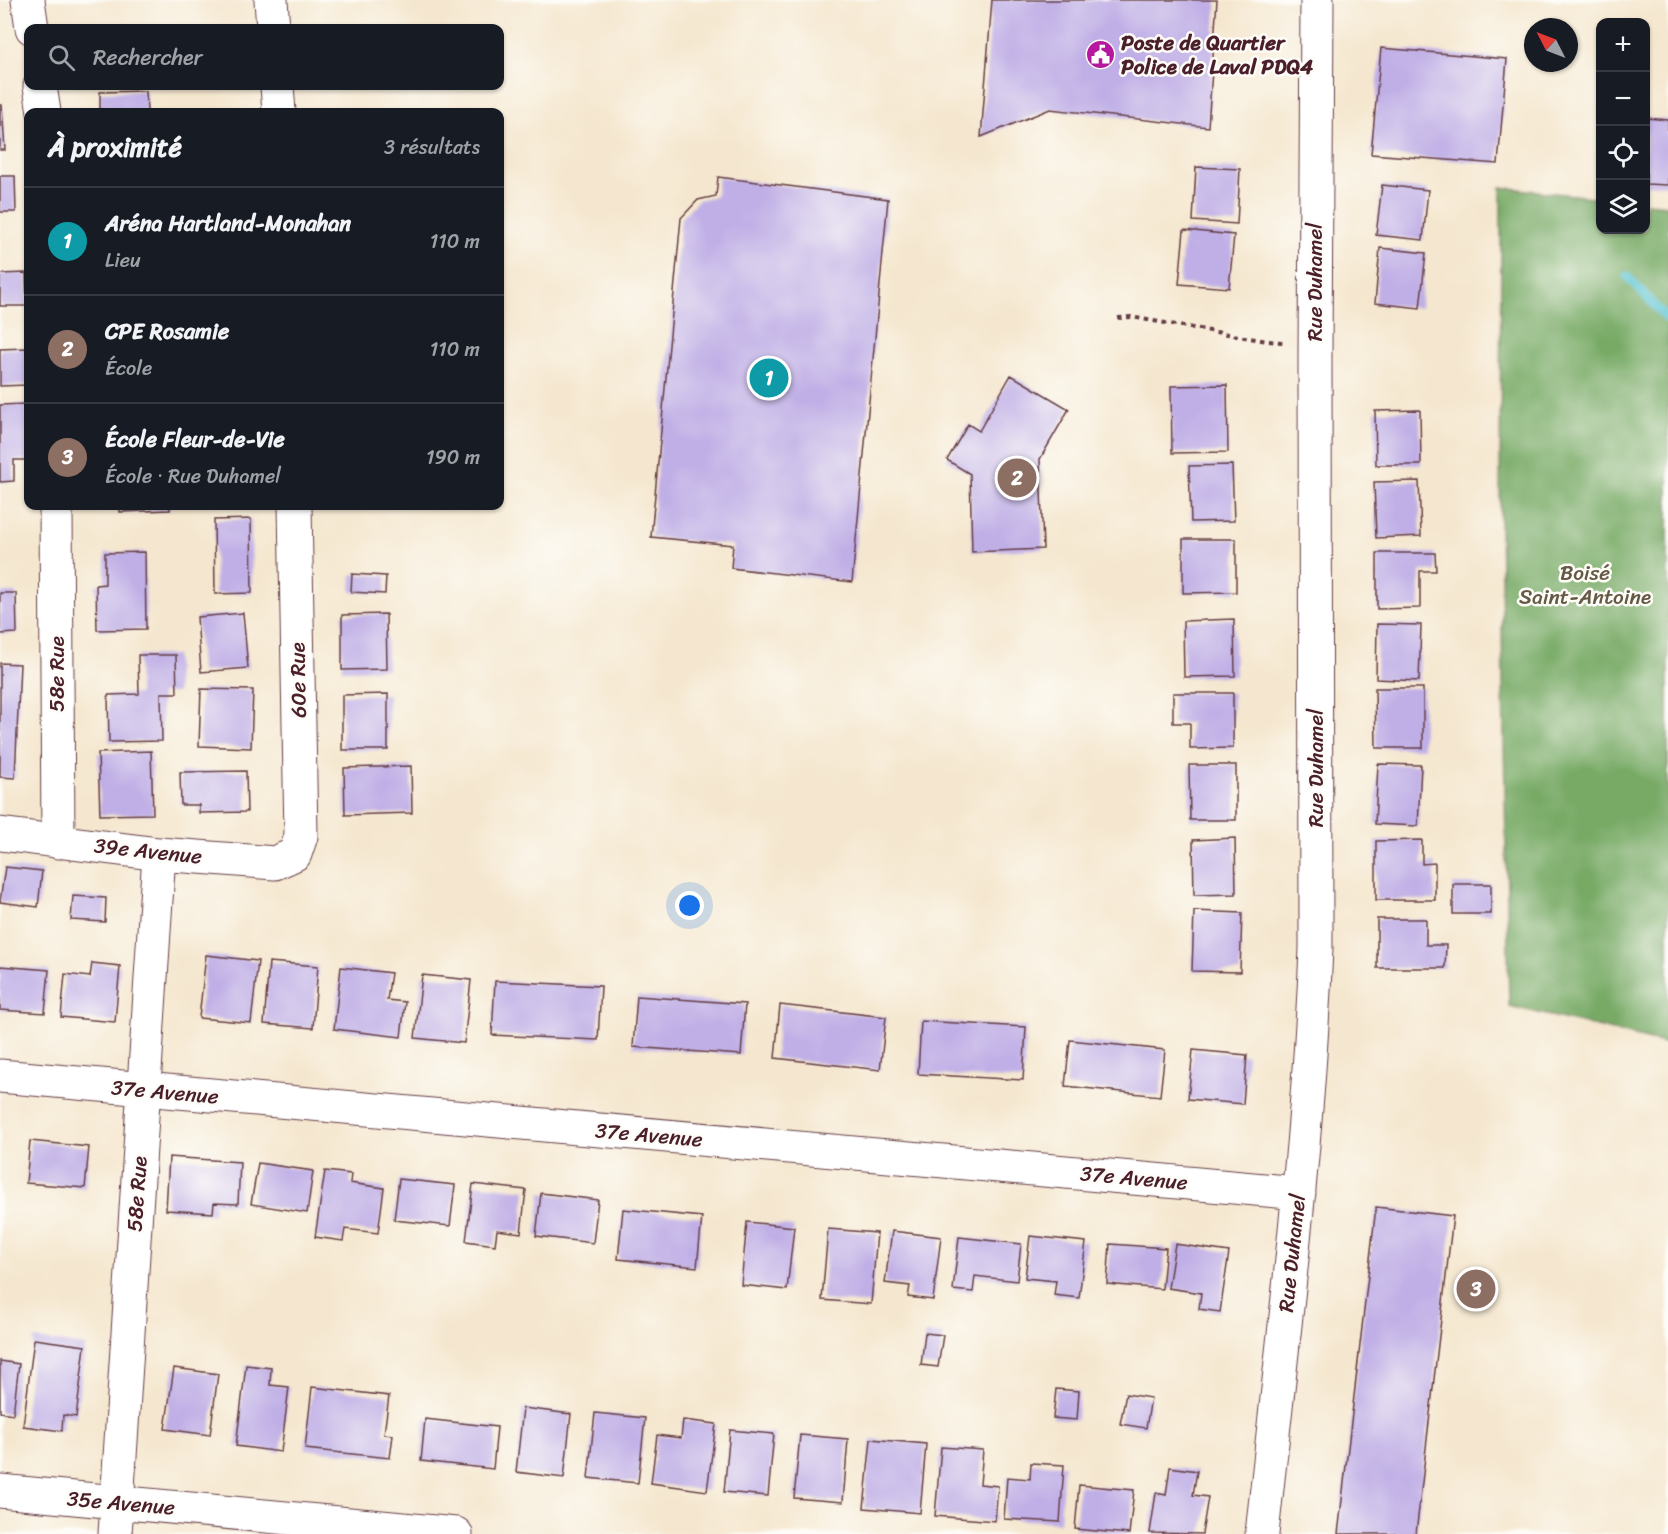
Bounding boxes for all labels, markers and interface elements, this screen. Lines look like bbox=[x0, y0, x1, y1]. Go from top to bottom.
north arrow bbox=[1524, 18, 1578, 72]
map controls bbox=[1596, 18, 1650, 234]
button: + bbox=[1596, 18, 1650, 72]
search box bbox=[24, 24, 504, 90]
place label: Poste de Quartier Police de Laval PDQ4 bbox=[1121, 24, 1313, 86]
text: Rechercher bbox=[93, 38, 203, 77]
public building icon: Poste de Quartier Police de Laval PDQ4 bbox=[1084, 39, 1116, 71]
icon: search bbox=[45, 41, 78, 74]
button: − bbox=[1596, 72, 1650, 126]
text: À proximité bbox=[48, 124, 182, 170]
button: locate bbox=[1596, 126, 1650, 180]
text: 3 résultats bbox=[384, 130, 480, 165]
button: layers bbox=[1596, 180, 1650, 234]
text: Aréna Hartland-Monahan bbox=[105, 204, 351, 243]
street label: Rue Duhamel bbox=[1296, 222, 1334, 341]
text: 1 bbox=[63, 224, 72, 259]
text: 110 m bbox=[430, 224, 480, 259]
text: Lieu bbox=[105, 243, 141, 278]
text: CPE Rosamie bbox=[105, 312, 229, 351]
text: 2 bbox=[62, 332, 73, 367]
text: 110 m bbox=[430, 332, 480, 367]
text: École bbox=[105, 351, 152, 386]
pin: 1 bbox=[750, 356, 788, 400]
text: École Fleur-de-Vie bbox=[105, 420, 285, 459]
text: 3 bbox=[62, 440, 73, 475]
text: 190 m bbox=[426, 440, 480, 475]
pin: 2 bbox=[998, 456, 1036, 500]
text: École · Rue Duhamel bbox=[105, 459, 281, 494]
park label: Boisé Saint-Antoine bbox=[1519, 554, 1651, 616]
street label: 58e Rue bbox=[38, 636, 76, 712]
street label: 60e Rue bbox=[278, 642, 318, 718]
street label: Rue Duhamel bbox=[1297, 708, 1335, 827]
street label: 39e Avenue bbox=[92, 826, 204, 876]
your location bbox=[675, 891, 704, 920]
street label: 37e Avenue bbox=[110, 1068, 220, 1116]
street label: 37e Avenue bbox=[594, 1111, 704, 1159]
street label: 37e Avenue bbox=[1079, 1154, 1189, 1202]
street label: 58e Rue bbox=[115, 1155, 159, 1233]
street label: Rue Duhamel bbox=[1267, 1191, 1317, 1314]
pin: 3 bbox=[1456, 1266, 1496, 1312]
street label: 35e Avenue bbox=[65, 1479, 177, 1527]

